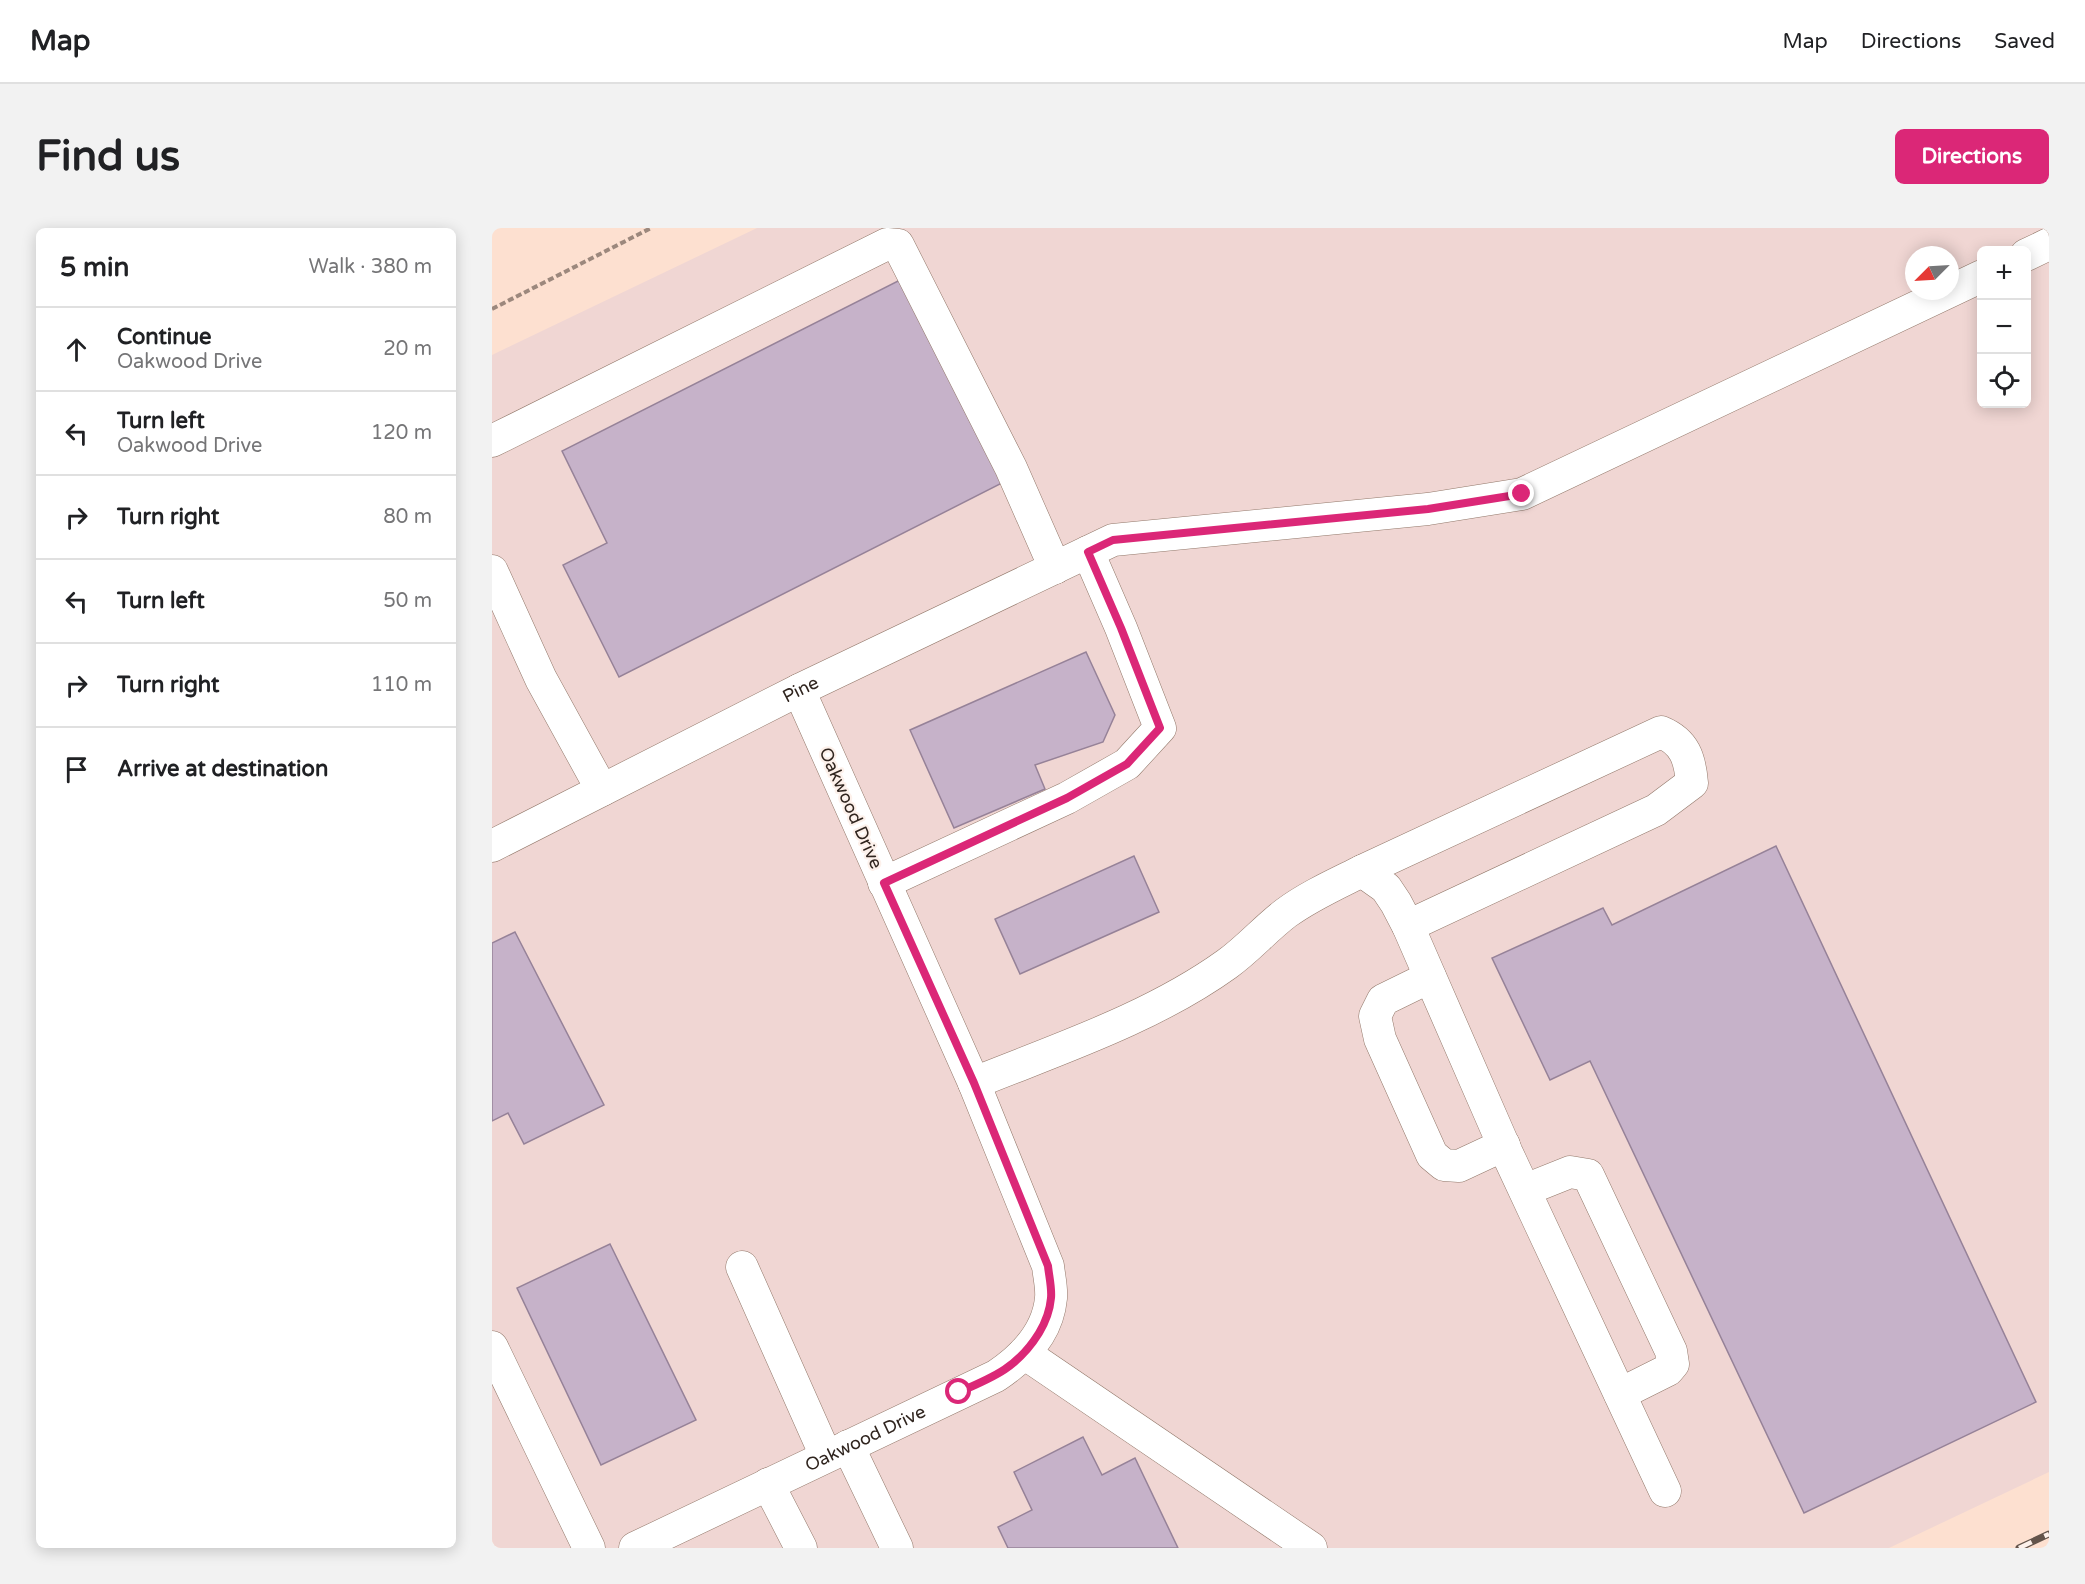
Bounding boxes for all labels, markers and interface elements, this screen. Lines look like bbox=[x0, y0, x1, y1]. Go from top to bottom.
text: Map bbox=[30, 24, 90, 58]
text: Map bbox=[1782, 29, 1828, 54]
text: Directions bbox=[1861, 29, 1961, 54]
text: Saved bbox=[1994, 29, 2055, 54]
button: Directions bbox=[1895, 129, 2049, 184]
text: Find us bbox=[36, 131, 180, 182]
north arrow bbox=[1905, 246, 1959, 300]
map controls bbox=[1977, 246, 2031, 408]
button: + bbox=[1977, 246, 2031, 300]
text: 5 min bbox=[60, 252, 129, 283]
text: Walk · 380 m bbox=[309, 255, 432, 279]
button: − bbox=[1977, 300, 2031, 354]
text: Continue bbox=[117, 324, 212, 350]
icon: ahead bbox=[60, 333, 93, 366]
text: 20 m bbox=[383, 337, 432, 361]
text: Oakwood Drive bbox=[117, 350, 262, 374]
button: locate bbox=[1977, 354, 2031, 408]
text: Turn left bbox=[117, 408, 205, 434]
icon: left bbox=[60, 417, 93, 450]
text: 120 m bbox=[371, 421, 432, 445]
text: Oakwood Drive bbox=[117, 434, 262, 458]
route end bbox=[1508, 480, 1534, 506]
icon: right bbox=[60, 501, 93, 534]
text: Turn right bbox=[117, 504, 219, 530]
text: 80 m bbox=[383, 505, 432, 529]
icon: left bbox=[60, 585, 93, 618]
text: Turn left bbox=[117, 588, 205, 614]
text: 50 m bbox=[383, 589, 432, 613]
icon: right bbox=[60, 669, 93, 702]
street label: Pine bbox=[779, 671, 822, 708]
text: Turn right bbox=[117, 672, 219, 698]
text: 110 m bbox=[371, 673, 432, 697]
street label: Oakwood Drive bbox=[814, 744, 888, 872]
icon: arrive bbox=[60, 753, 93, 786]
text: Arrive at destination bbox=[117, 756, 328, 782]
route start bbox=[945, 1378, 971, 1404]
street label: Oakwood Drive bbox=[801, 1400, 929, 1476]

